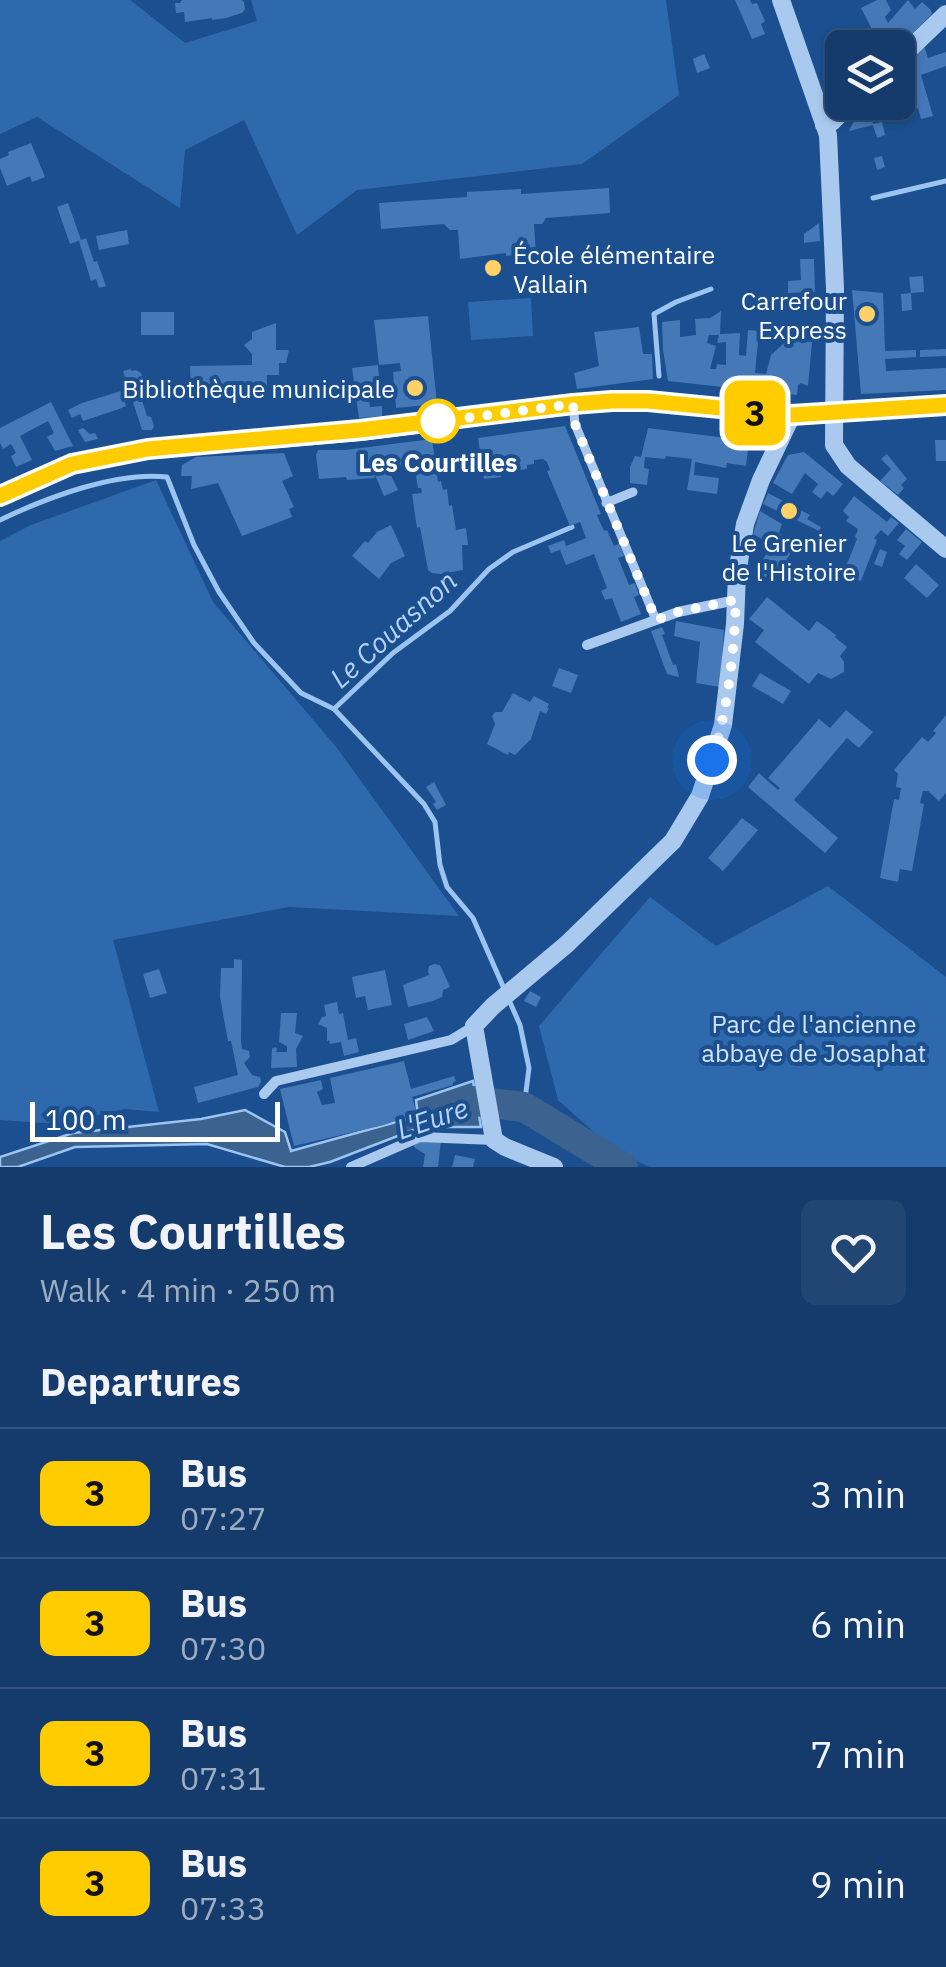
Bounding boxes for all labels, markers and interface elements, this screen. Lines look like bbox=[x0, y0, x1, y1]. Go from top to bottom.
map controls bbox=[825, 30, 915, 120]
button: layers bbox=[825, 30, 915, 120]
place label: École élémentaire Vallain bbox=[513, 238, 715, 300]
marker: École élémentaire Vallain bbox=[482, 257, 504, 279]
place label: Carrefour Express bbox=[741, 284, 847, 346]
marker: Carrefour Express bbox=[856, 303, 878, 325]
place label: Bibliothèque municipale bbox=[122, 372, 395, 405]
marker: Bibliothèque municipale bbox=[404, 377, 426, 399]
line badge: 3 bbox=[722, 380, 788, 446]
text: 3 bbox=[744, 390, 766, 436]
marker: Les Courtilles bbox=[417, 400, 459, 442]
place label: Les Courtilles bbox=[358, 446, 518, 479]
marker: Le Grenier de l'Histoire bbox=[778, 500, 800, 522]
place label: Le Grenier de l'Histoire bbox=[722, 526, 856, 588]
water label: Le Couasnon bbox=[322, 562, 464, 696]
your location bbox=[687, 735, 737, 785]
park label: Parc de l'ancienne abbaye de Josaphat bbox=[702, 1007, 926, 1069]
water label: L'Eure bbox=[391, 1089, 473, 1147]
scale bar bbox=[30, 1097, 280, 1142]
text: 100 m bbox=[45, 1101, 126, 1138]
text: Les Courtilles bbox=[40, 1200, 346, 1262]
button: heart bbox=[801, 1200, 906, 1305]
text: Walk · 4 min · 250 m bbox=[40, 1269, 336, 1311]
text: Departures bbox=[40, 1357, 241, 1406]
text: Bus bbox=[180, 1448, 247, 1497]
text: 3 min bbox=[810, 1469, 906, 1518]
text: 3 bbox=[84, 1470, 106, 1516]
text: 07:27 bbox=[180, 1497, 266, 1539]
text: Bus bbox=[180, 1578, 247, 1627]
text: 6 min bbox=[810, 1599, 906, 1648]
text: 3 bbox=[84, 1600, 106, 1646]
text: 07:30 bbox=[180, 1627, 266, 1669]
text: Bus bbox=[180, 1708, 247, 1757]
text: 7 min bbox=[810, 1729, 906, 1778]
text: 3 bbox=[84, 1730, 106, 1776]
text: 07:31 bbox=[180, 1757, 266, 1799]
text: Bus bbox=[180, 1838, 247, 1887]
text: 9 min bbox=[810, 1859, 906, 1908]
text: 3 bbox=[84, 1860, 106, 1906]
text: 07:33 bbox=[180, 1887, 266, 1929]

